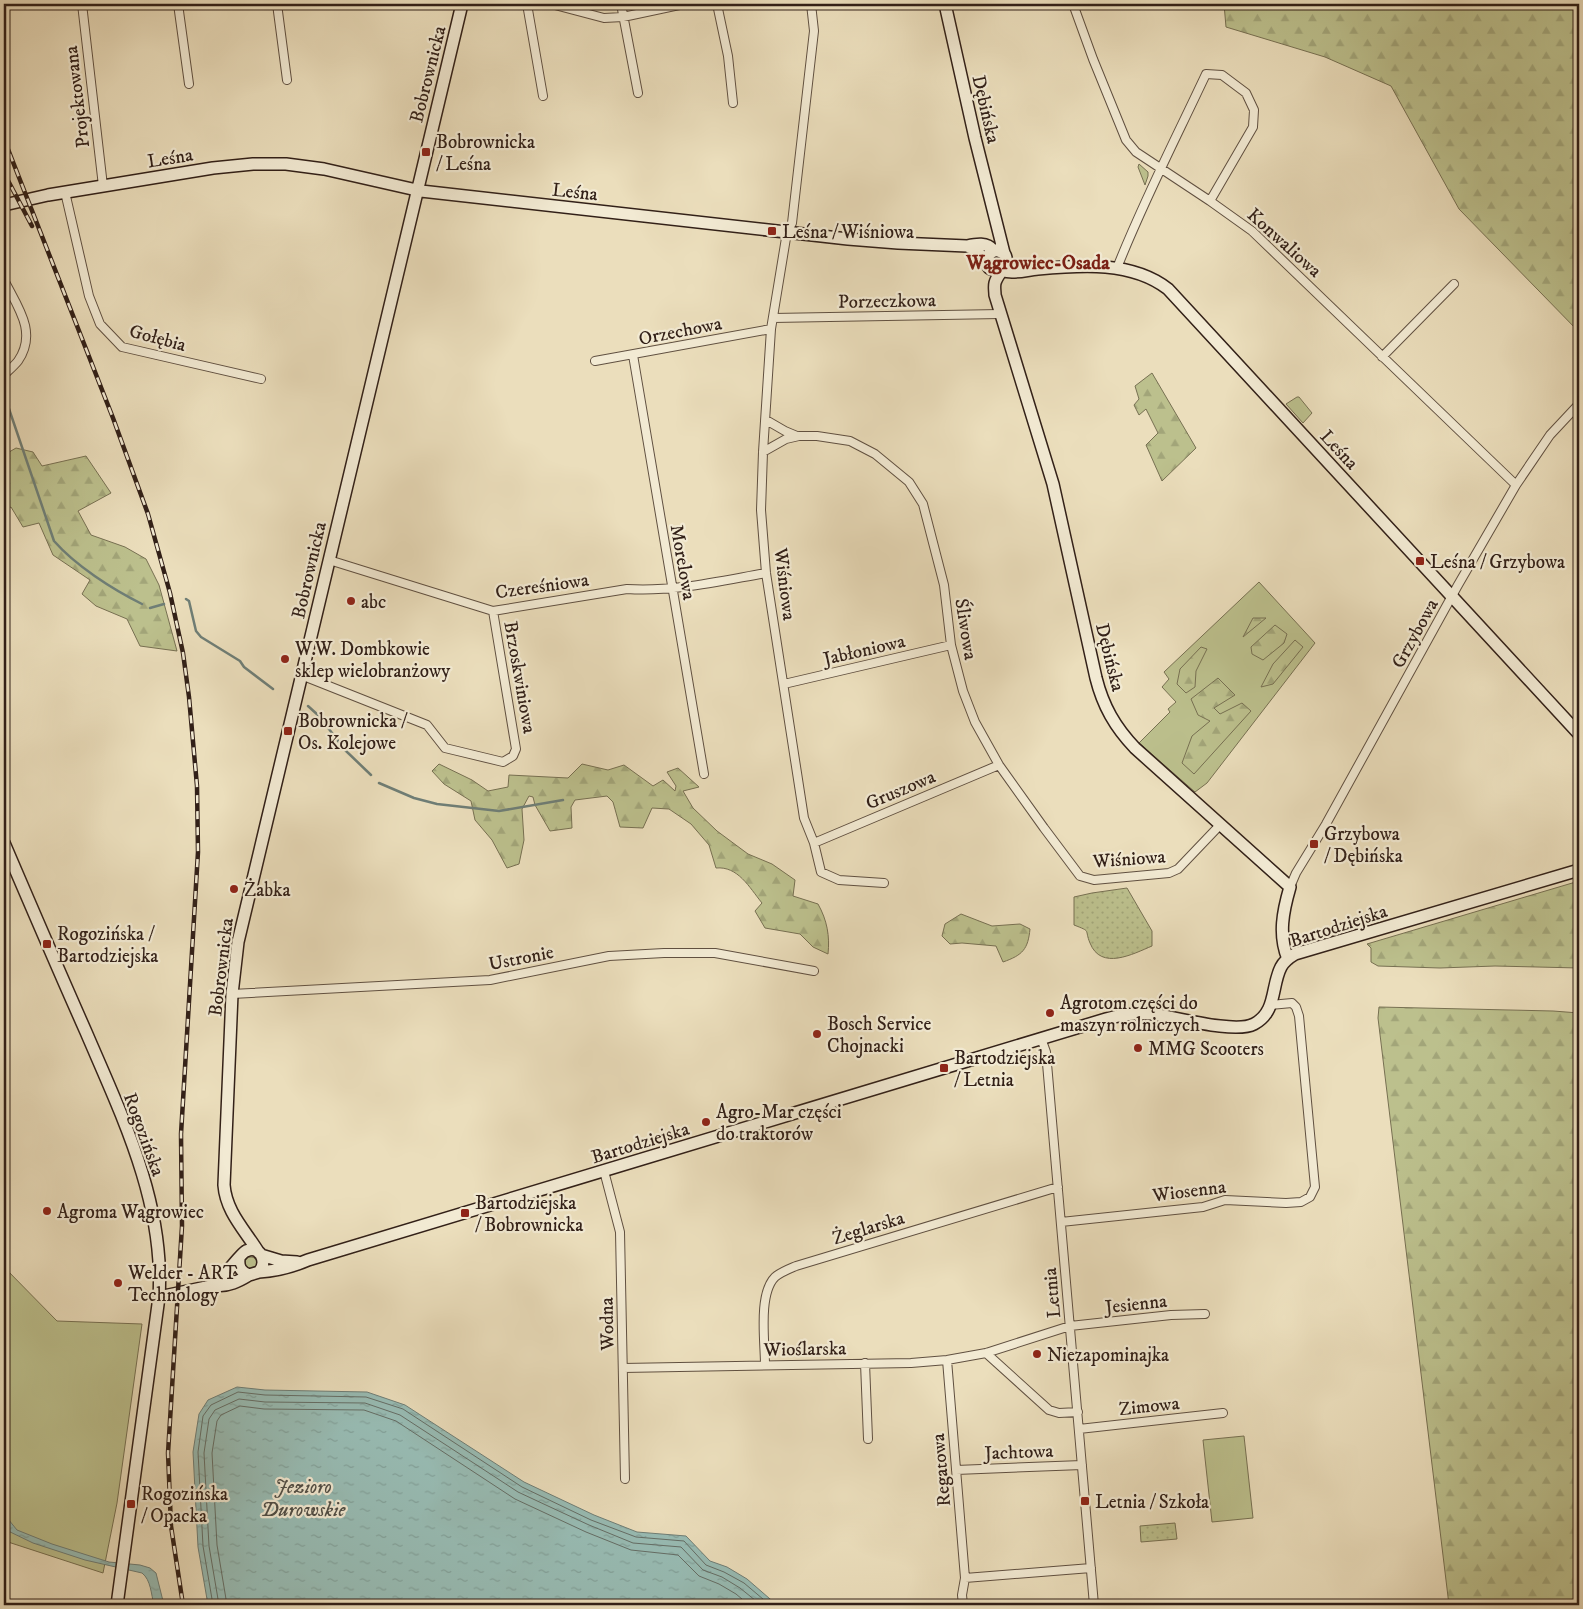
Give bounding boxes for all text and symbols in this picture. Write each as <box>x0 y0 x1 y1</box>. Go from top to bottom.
street label: Bobrownicka <box>405 24 452 125</box>
street label: Projektowana <box>60 44 95 149</box>
street label: Dębińska <box>967 73 1005 146</box>
place label: Bobrownicka / Leśna <box>436 131 535 176</box>
street label: Leśna <box>146 144 195 173</box>
marker: Bobrownicka / Leśna <box>420 146 432 158</box>
street label: Leśna <box>551 179 599 206</box>
street label: Konwaliowa <box>1242 204 1326 283</box>
place label: Leśna / Wiśniowa <box>782 221 914 244</box>
marker: Leśna / Wiśniowa <box>766 225 778 237</box>
district label: Wągrowiec-Osada <box>965 251 1110 276</box>
street label: Porzeczkowa <box>838 289 936 314</box>
street label: Orzechowa <box>637 312 724 351</box>
street label: Gołębia <box>127 320 189 357</box>
street label: Leśna <box>1315 425 1363 475</box>
street label: Bobrownicka <box>287 520 332 621</box>
street label: Morelowa <box>665 523 700 602</box>
street label: Wiśniowa <box>769 546 800 622</box>
place label: Leśna / Grzybowa <box>1430 551 1565 574</box>
marker: Leśna / Grzybowa <box>1414 555 1426 567</box>
street label: Czereśniowa <box>494 569 590 604</box>
place label: abc <box>361 591 386 614</box>
marker: abc <box>345 595 357 607</box>
street label: Grzybowa <box>1387 595 1444 672</box>
street label: Śliwowa <box>949 596 984 662</box>
street label: Brzoskwiniowa <box>498 619 541 735</box>
street label: Dębińska <box>1090 621 1129 694</box>
street label: Jabłoniowa <box>819 630 907 671</box>
place label: W.W. Dombkowie sklep wielobranżowy <box>294 638 451 683</box>
marker: W.W. Dombkowie sklep wielobranżowy <box>279 653 291 665</box>
place label: Bobrownicka / Os. Kolejowe <box>298 710 408 755</box>
marker: Bobrownicka / Os. Kolejowe <box>282 725 294 737</box>
street label: Gruszowa <box>862 765 939 815</box>
place label: Grzybowa / Dębińska <box>1324 823 1403 868</box>
marker: Grzybowa / Dębińska <box>1308 838 1320 850</box>
street label: Wiśniowa <box>1091 845 1166 874</box>
place label: Żabka <box>244 878 291 902</box>
marker: Żabka <box>228 883 240 895</box>
street label: Bartodziejska <box>1287 900 1390 953</box>
street label: Bobrownicka <box>204 917 239 1018</box>
place label: Rogozińska / Bartodziejska <box>57 923 158 968</box>
marker: Rogozińska / Bartodziejska <box>41 938 53 950</box>
street label: Ustronie <box>487 941 556 976</box>
place label: Agrotom części do maszyn rolniczych <box>1060 992 1200 1037</box>
marker: Agrotom części do maszyn rolniczych <box>1044 1007 1056 1019</box>
place label: Bosch Service Chojnacki <box>827 1013 931 1058</box>
marker: Bosch Service Chojnacki <box>811 1028 823 1040</box>
place label: MMG Scooters <box>1148 1038 1264 1061</box>
marker: MMG Scooters <box>1132 1042 1144 1054</box>
place label: Bartodziejska / Letnia <box>954 1047 1055 1092</box>
marker: Bartodziejska / Letnia <box>938 1062 950 1074</box>
street label: Rogozińska <box>118 1090 169 1179</box>
place label: Agro-Mar części do traktorów <box>716 1101 842 1146</box>
marker: Agro-Mar części do traktorów <box>700 1116 712 1128</box>
street label: Bartodziejska <box>589 1118 692 1169</box>
street label: Wiosenna <box>1150 1176 1227 1208</box>
place label: Bartodziejska / Bobrownicka <box>475 1192 583 1237</box>
place label: Agroma Wągrowiec <box>57 1201 204 1224</box>
marker: Agroma Wągrowiec <box>41 1205 53 1217</box>
street label: Żeglarska <box>829 1206 907 1250</box>
marker: Bartodziejska / Bobrownicka <box>459 1207 471 1219</box>
place label: Welder - ART Technology <box>127 1262 238 1307</box>
street label: Letnia <box>1039 1267 1066 1319</box>
marker: Welder - ART Technology <box>112 1277 124 1289</box>
street label: Jesienna <box>1102 1290 1168 1319</box>
street label: Wodna <box>596 1297 619 1352</box>
street label: Wioślarska <box>763 1337 847 1362</box>
place label: Niezapominajka <box>1047 1344 1169 1367</box>
marker: Niezapominajka <box>1031 1348 1043 1360</box>
street label: Zimowa <box>1118 1392 1181 1421</box>
street label: Regatowa <box>927 1432 956 1507</box>
street label: Jachtowa <box>982 1440 1054 1465</box>
water label: Jezioro Durowskie <box>261 1475 346 1523</box>
place label: Rogozińska / Opacka <box>141 1483 228 1528</box>
place label: Letnia / Szkoła <box>1095 1491 1209 1514</box>
marker: Letnia / Szkoła <box>1079 1495 1091 1507</box>
marker: Rogozińska / Opacka <box>125 1498 137 1510</box>

